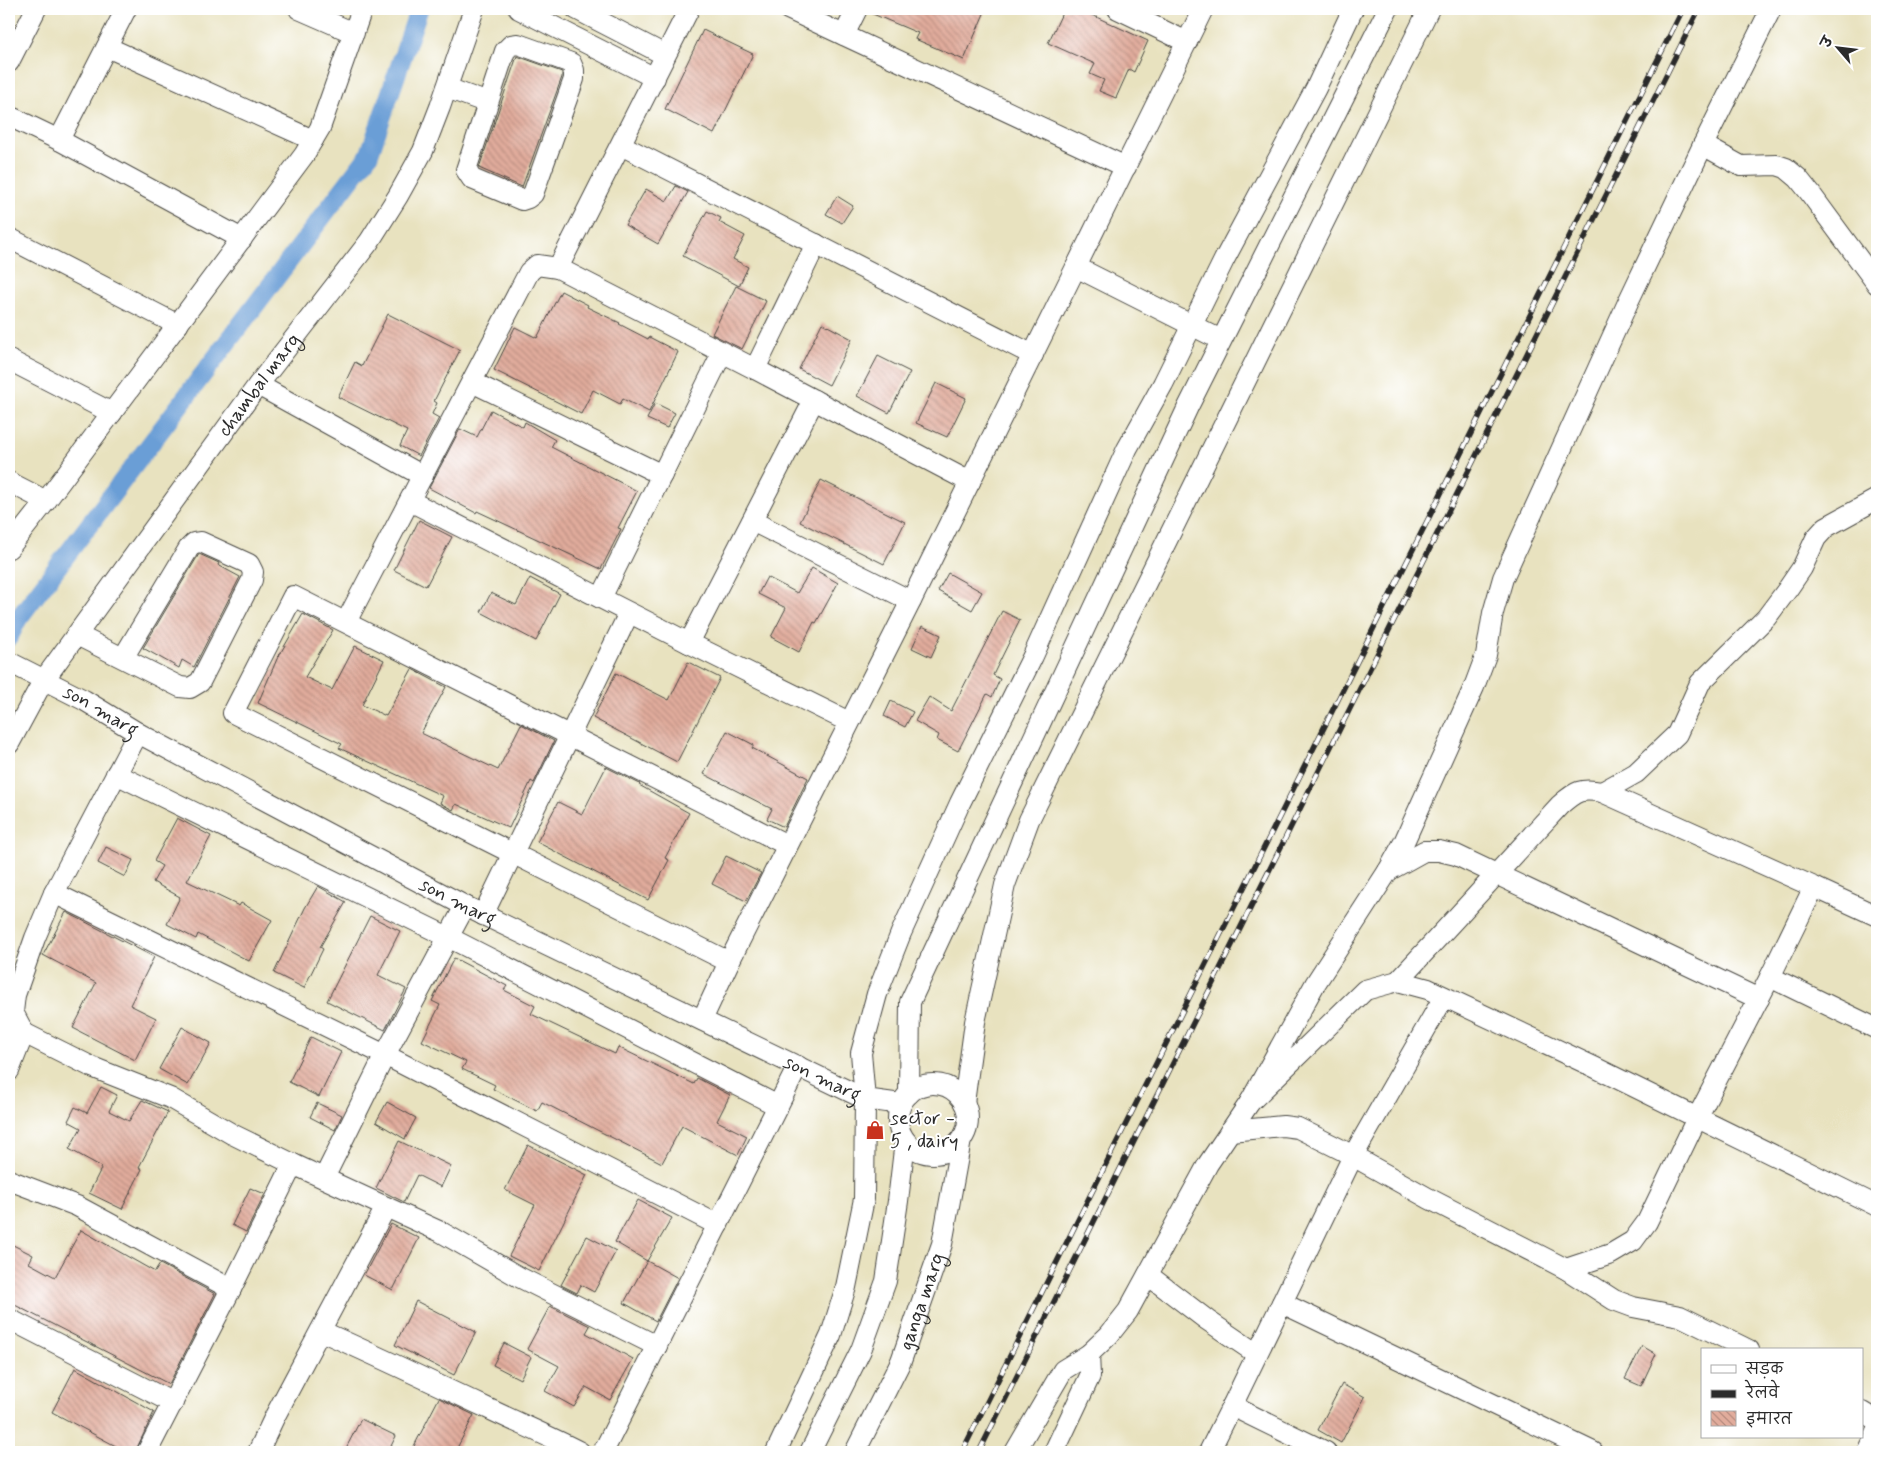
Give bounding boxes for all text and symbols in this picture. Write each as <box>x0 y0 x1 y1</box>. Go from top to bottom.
north arrow <box>1814 22 1864 72</box>
text: उ <box>1816 33 1838 52</box>
street label: chambal marg <box>211 328 308 442</box>
street label: son marg <box>59 678 144 745</box>
street label: son marg <box>415 871 501 934</box>
street label: son marg <box>779 1048 866 1110</box>
place label: sector - 5 , dairy <box>890 1105 959 1155</box>
shop icon: sector - 5 , dairy <box>864 1119 886 1141</box>
street label: ganga marg <box>892 1249 952 1354</box>
legend <box>1701 1348 1864 1438</box>
text: सड़क <box>1745 1360 1784 1380</box>
text: रेलवे <box>1744 1379 1780 1404</box>
text: इमारत <box>1746 1410 1793 1430</box>

